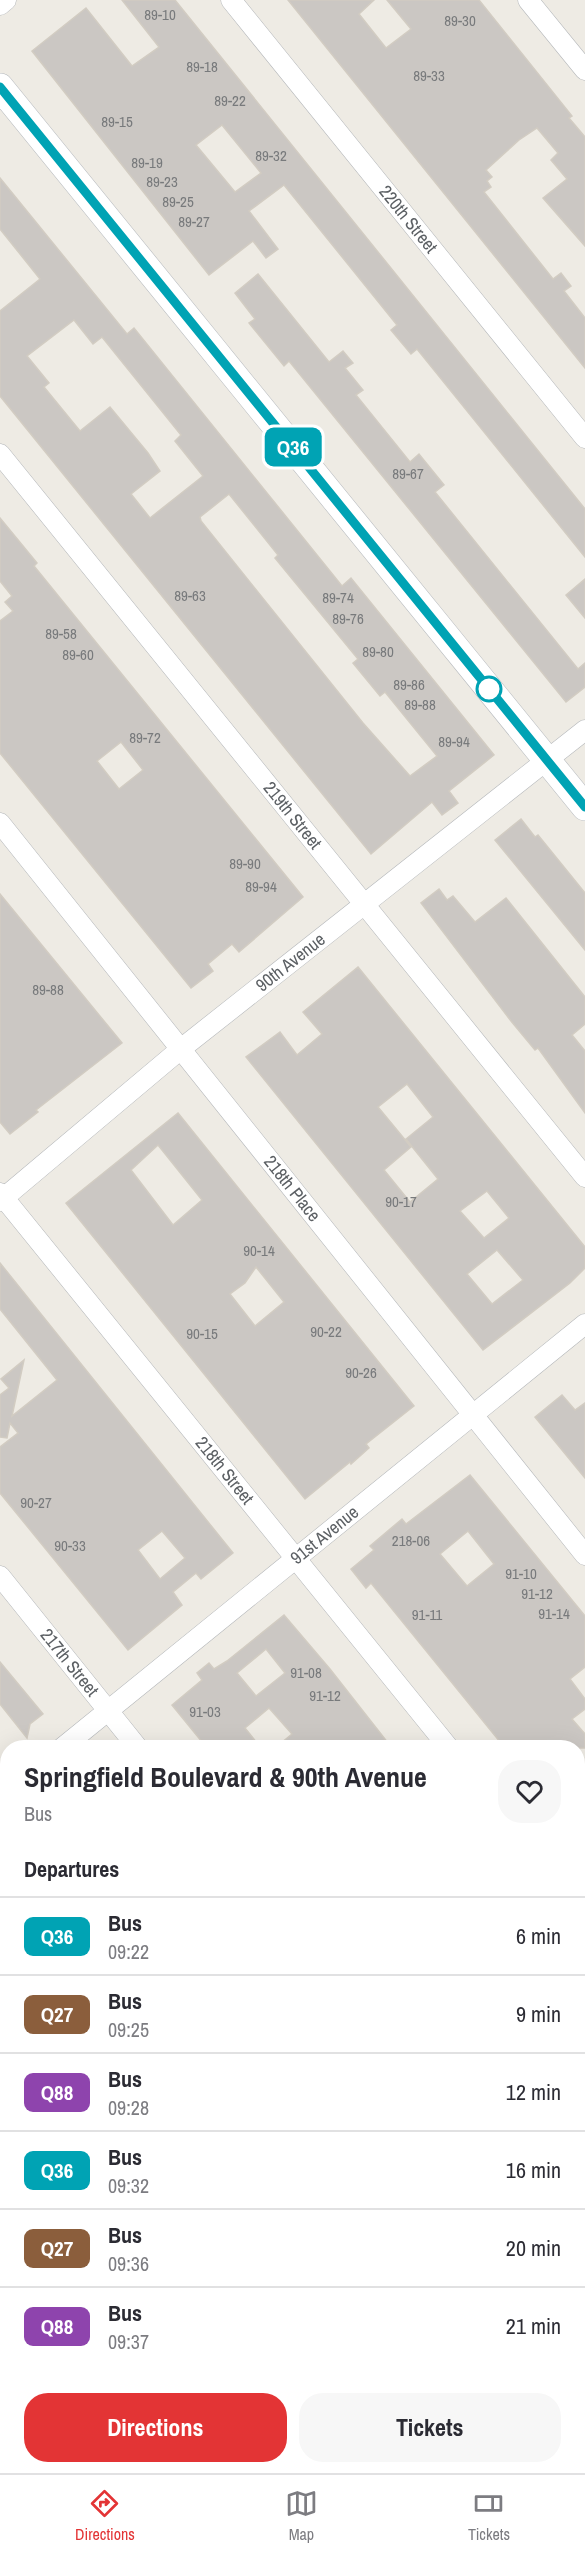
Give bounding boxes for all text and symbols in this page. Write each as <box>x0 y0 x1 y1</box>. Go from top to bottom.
house number: 89-10 <box>144 4 176 25</box>
house number: 89-30 <box>444 10 476 31</box>
house number: 89-18 <box>186 56 218 77</box>
house number: 89-33 <box>413 65 445 86</box>
house number: 89-22 <box>214 90 246 111</box>
house number: 89-15 <box>101 111 133 132</box>
house number: 89-32 <box>255 145 287 166</box>
house number: 89-19 <box>131 152 163 173</box>
house number: 89-23 <box>146 171 178 192</box>
street label: 220th Street <box>374 180 444 258</box>
house number: 89-25 <box>162 191 194 212</box>
house number: 89-27 <box>178 211 210 232</box>
line badge: Q36 <box>258 428 328 466</box>
text: Q36 <box>277 433 309 462</box>
house number: 89-67 <box>392 463 424 484</box>
house number: 89-63 <box>174 585 206 606</box>
house number: 89-74 <box>322 587 354 608</box>
house number: 89-76 <box>332 608 364 629</box>
house number: 89-58 <box>45 623 77 644</box>
house number: 89-80 <box>362 641 394 662</box>
house number: 89-60 <box>62 644 94 665</box>
house number: 89-86 <box>393 674 425 695</box>
unlabelled marker <box>476 676 502 702</box>
house number: 89-88 <box>404 694 436 715</box>
house number: 89-72 <box>129 727 161 748</box>
house number: 89-94 <box>438 731 470 752</box>
street label: 219th Street <box>258 776 328 854</box>
house number: 89-90 <box>229 853 261 874</box>
house number: 89-94 <box>245 876 277 897</box>
street label: 90th Avenue <box>250 927 330 997</box>
house number: 89-88 <box>32 979 64 1000</box>
street label: 218th Place <box>258 1150 327 1227</box>
house number: 90-17 <box>385 1191 417 1212</box>
house number: 90-14 <box>243 1240 275 1261</box>
house number: 90-22 <box>310 1321 342 1342</box>
house number: 90-15 <box>186 1323 218 1344</box>
house number: 90-26 <box>345 1362 377 1383</box>
street label: 218th Street <box>190 1431 260 1509</box>
house number: 90-27 <box>20 1492 52 1513</box>
street label: 91st Avenue <box>285 1500 364 1570</box>
house number: 218-06 <box>392 1530 430 1551</box>
house number: 90-33 <box>54 1535 86 1556</box>
house number: 91-10 <box>505 1563 537 1584</box>
house number: 91-12 <box>521 1583 553 1604</box>
house number: 91-14 <box>538 1603 570 1624</box>
house number: 91-11 <box>412 1604 442 1625</box>
street label: 217th Street <box>35 1623 105 1701</box>
house number: 91-08 <box>290 1662 322 1683</box>
house number: 91-12 <box>309 1685 341 1706</box>
house number: 91-03 <box>189 1701 221 1722</box>
text: Springfield Boulevard & 90th Avenue <box>24 1758 427 1796</box>
button: heart <box>498 1760 561 1823</box>
text: Bus <box>24 1800 52 1827</box>
text: Departures <box>24 1854 119 1884</box>
text: Bus <box>108 1908 142 1938</box>
text: 6 min <box>516 1921 561 1951</box>
text: Q36 <box>41 1922 73 1951</box>
text: 09:22 <box>108 1938 149 1965</box>
text: Bus <box>108 1986 142 2016</box>
text: 9 min <box>516 1999 561 2029</box>
text: Q27 <box>41 2000 73 2029</box>
text: 09:25 <box>108 2016 149 2043</box>
text: Bus <box>108 2064 142 2094</box>
text: 12 min <box>506 2077 561 2107</box>
text: Q88 <box>41 2078 73 2107</box>
text: 09:28 <box>108 2094 149 2121</box>
text: Bus <box>108 2142 142 2172</box>
text: 16 min <box>506 2155 561 2185</box>
text: Q36 <box>41 2156 73 2185</box>
text: 09:32 <box>108 2172 149 2199</box>
text: Bus <box>108 2220 142 2250</box>
text: 20 min <box>506 2233 561 2263</box>
text: Q27 <box>41 2234 73 2263</box>
text: 09:36 <box>108 2250 149 2277</box>
text: Bus <box>108 2298 142 2328</box>
text: 21 min <box>506 2311 561 2341</box>
text: Q88 <box>41 2312 73 2341</box>
text: 09:37 <box>108 2328 149 2355</box>
button: Directions <box>24 2393 287 2462</box>
button: Tickets <box>299 2393 561 2462</box>
tab: Directions <box>75 2487 135 2545</box>
tab: Map <box>285 2487 318 2545</box>
tab: Tickets <box>468 2487 510 2545</box>

